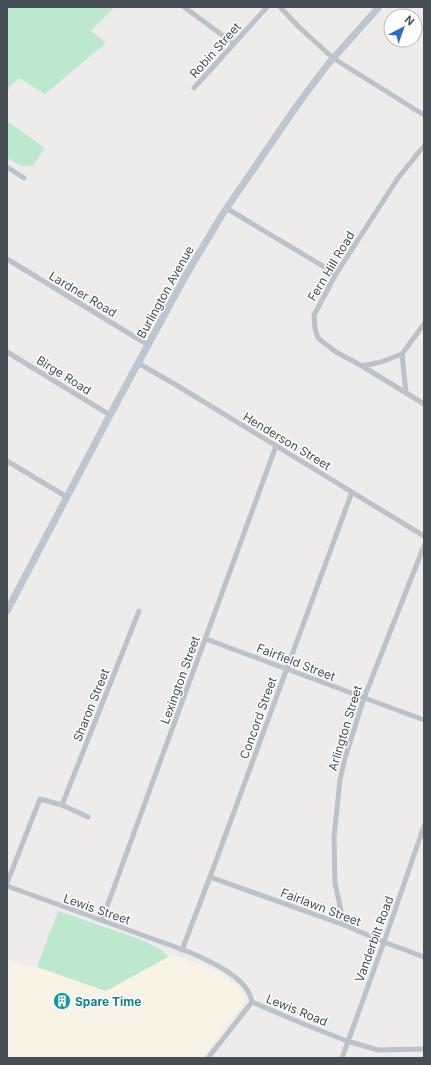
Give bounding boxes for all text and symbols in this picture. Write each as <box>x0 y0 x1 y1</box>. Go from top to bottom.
north arrow <box>383 8 423 48</box>
text: N <box>402 12 417 28</box>
street label: Robin Street <box>186 19 244 81</box>
street label: Fern Hill Road <box>304 228 358 304</box>
street label: Burlington Avenue <box>133 243 197 341</box>
street label: Lardner Road <box>47 268 119 320</box>
street label: Birge Road <box>34 352 94 398</box>
street label: Henderson Street <box>240 409 334 473</box>
street label: Lexington Street <box>157 634 203 726</box>
street label: Fairfield Street <box>255 640 337 684</box>
street label: Sharon Street <box>70 666 112 744</box>
street label: Concord Street <box>236 675 280 761</box>
street label: Arlington Street <box>325 683 365 773</box>
street label: Fairlawn Street <box>279 885 363 929</box>
street label: Lewis Street <box>62 891 133 927</box>
street label: Vanderbilt Road <box>352 894 396 984</box>
building icon: Spare Time <box>52 991 72 1011</box>
street label: Lewis Road <box>264 991 330 1029</box>
place label: Spare Time <box>75 994 141 1009</box>

